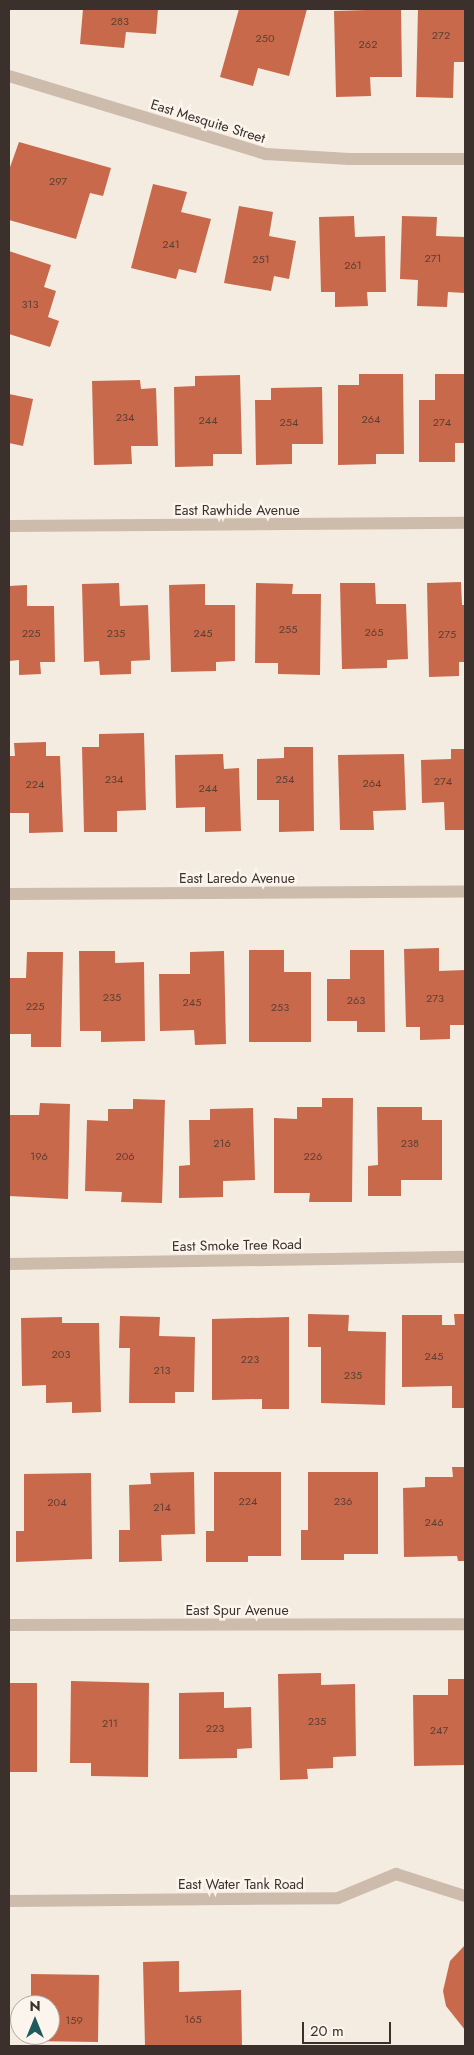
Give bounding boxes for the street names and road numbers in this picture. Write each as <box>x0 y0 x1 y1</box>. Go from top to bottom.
street label: East Mesquite Street <box>149 96 267 146</box>
street label: East Rawhide Avenue <box>174 502 300 518</box>
street label: East Laredo Avenue <box>179 870 295 886</box>
street label: East Smoke Tree Road <box>172 1235 302 1255</box>
street label: East Spur Avenue <box>185 1602 289 1618</box>
street label: East Water Tank Road <box>178 1876 304 1892</box>

